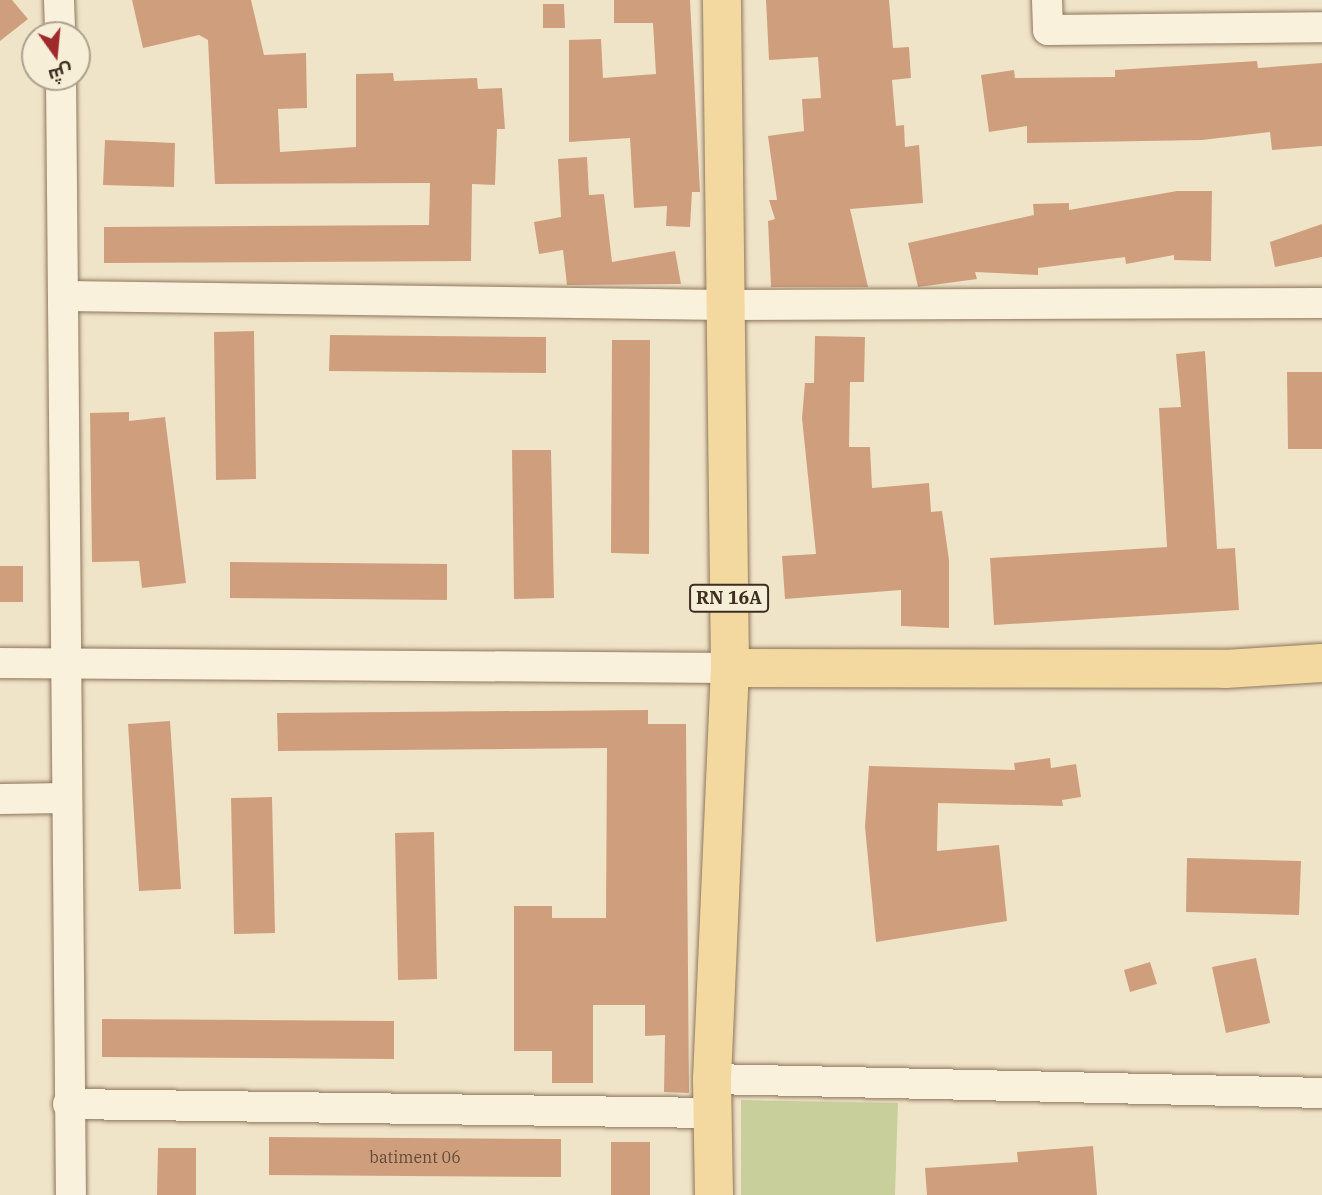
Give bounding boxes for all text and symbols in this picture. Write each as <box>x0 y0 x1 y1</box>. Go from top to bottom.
north arrow <box>21 21 91 91</box>
text: ش <box>46 60 76 89</box>
road number: RN 16A <box>689 584 769 612</box>
house number: batiment 06 <box>369 1147 461 1167</box>

